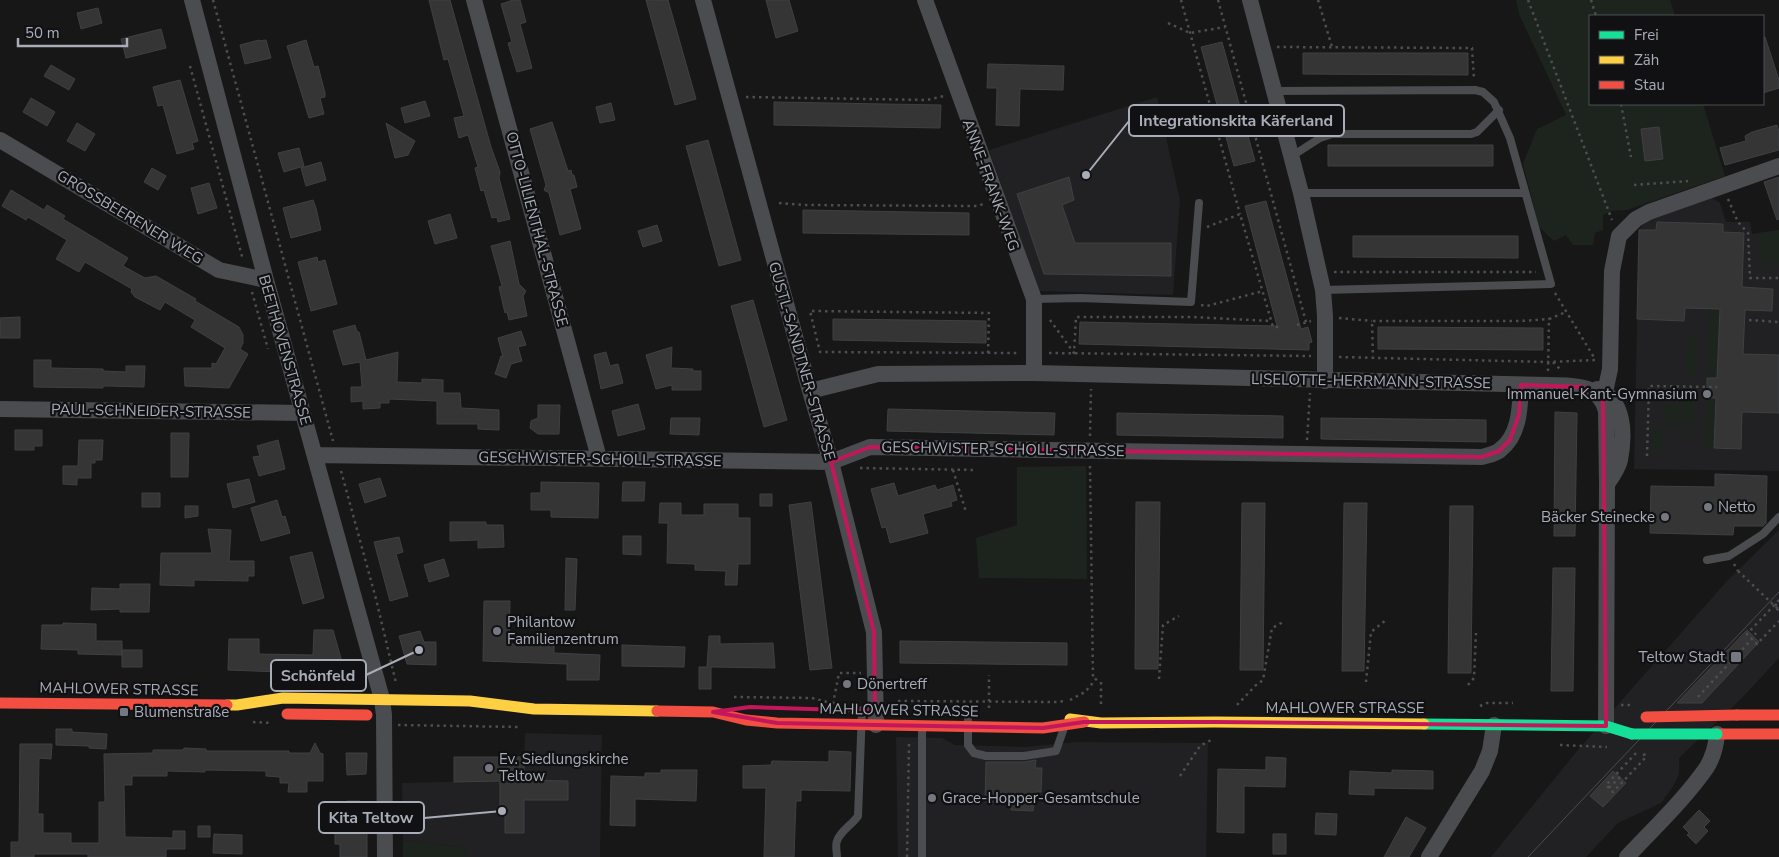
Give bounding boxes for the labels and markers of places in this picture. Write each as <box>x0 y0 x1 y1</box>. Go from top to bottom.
callout: Integrationskita Käferland <box>1129 105 1344 136</box>
place label: Immanuel-Kant-Gymnasium <box>1507 384 1697 404</box>
marker: Immanuel-Kant-Gymnasium <box>1701 388 1713 400</box>
place label: Netto <box>1718 497 1756 517</box>
marker: Netto <box>1702 501 1714 513</box>
place label: Bäcker Steinecke <box>1541 507 1655 527</box>
marker: Bäcker Steinecke <box>1659 511 1671 523</box>
place label: Philantow Familienzentrum <box>507 612 619 649</box>
marker: Philantow Familienzentrum <box>491 625 503 637</box>
place label: Teltow Stadt <box>1639 647 1726 667</box>
marker: Teltow Stadt <box>1729 650 1743 664</box>
callout: Schönfeld <box>271 660 366 691</box>
place label: Dönertreff <box>857 674 928 694</box>
marker: Dönertreff <box>841 678 853 690</box>
place label: Blumenstraße <box>134 702 229 722</box>
marker: Blumenstraße <box>118 706 130 718</box>
place label: Ev. Siedlungskirche Teltow <box>499 749 628 786</box>
marker: Ev. Siedlungskirche Teltow <box>483 762 495 774</box>
place label: Grace-Hopper-Gesamtschule <box>942 788 1140 808</box>
marker: Grace-Hopper-Gesamtschule <box>926 792 938 804</box>
callout: Kita Teltow <box>319 802 424 833</box>

